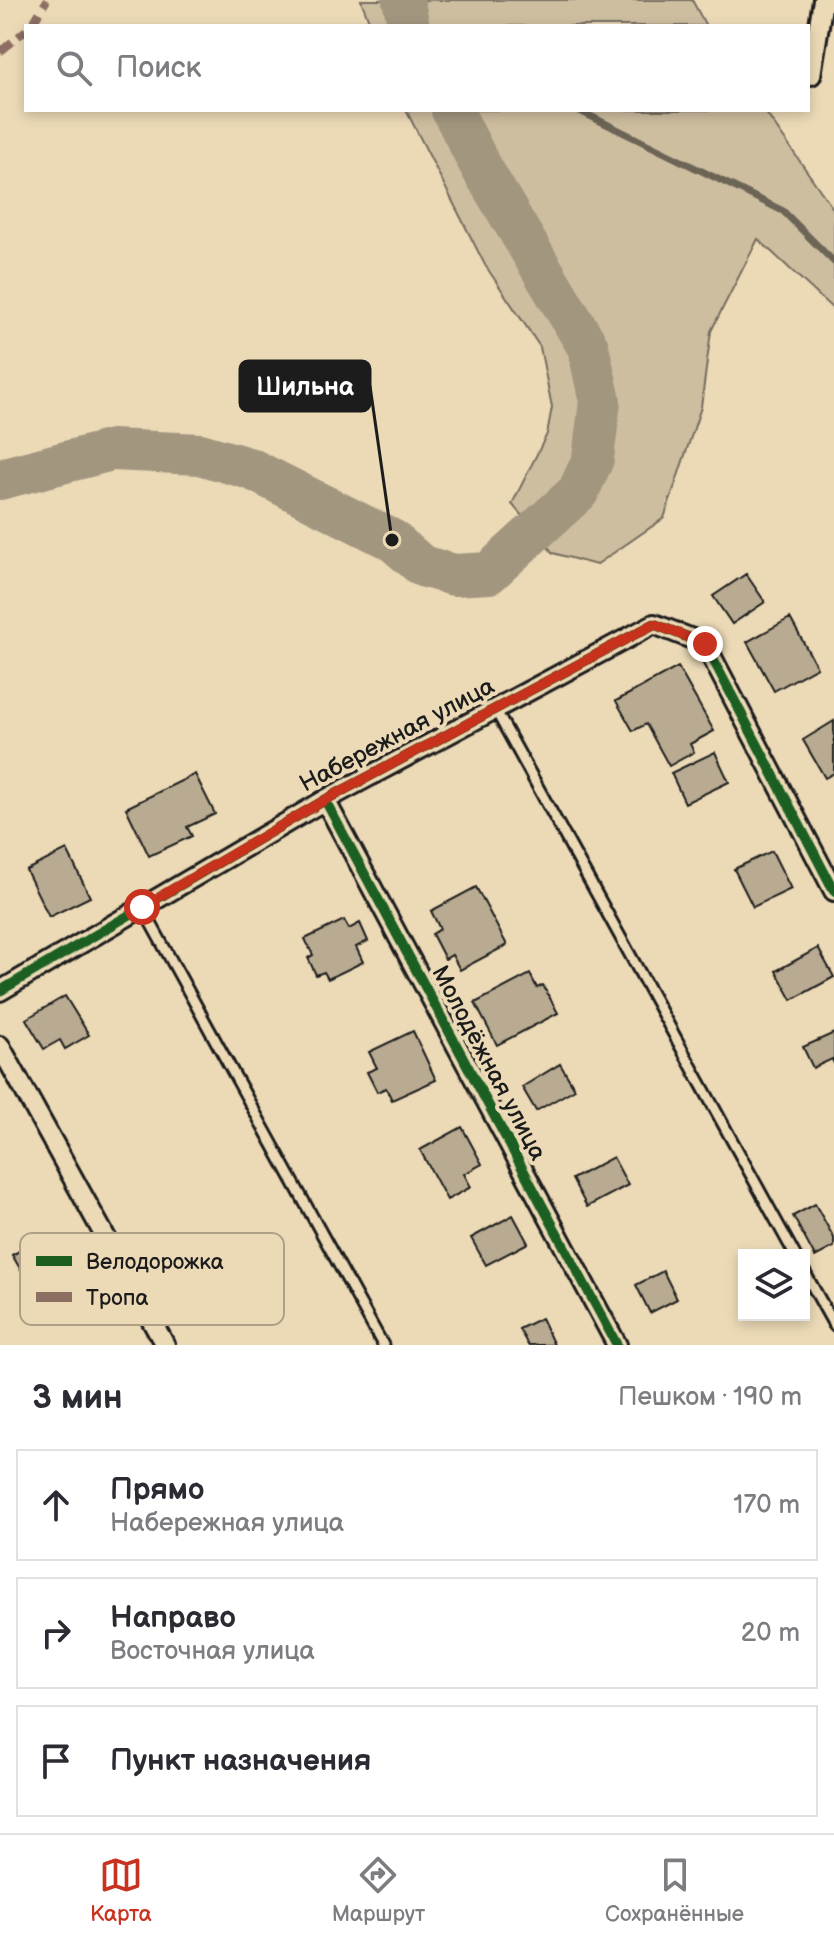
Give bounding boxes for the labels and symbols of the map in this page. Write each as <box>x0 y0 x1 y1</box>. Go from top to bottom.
callout: Шильна <box>240 361 370 411</box>
text: Шильна <box>256 372 355 403</box>
route end <box>687 626 723 662</box>
street label: Набережная улица <box>295 671 499 799</box>
route start <box>124 889 160 925</box>
street label: Молодёжная улица <box>425 961 553 1165</box>
legend <box>20 1233 284 1325</box>
text: Велодорожка <box>86 1249 224 1276</box>
text: Тропа <box>86 1285 148 1312</box>

